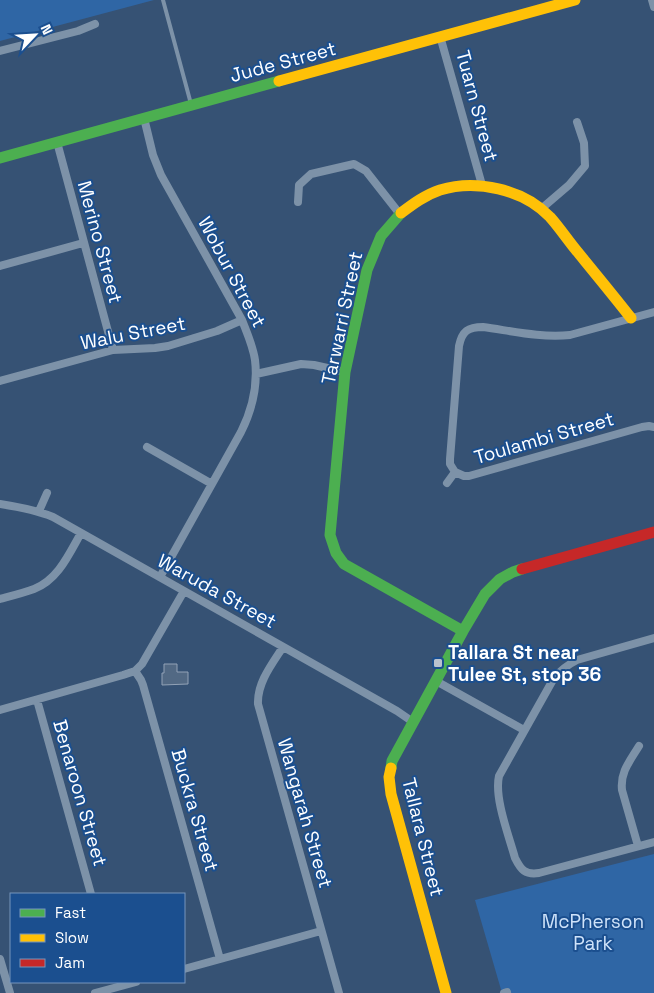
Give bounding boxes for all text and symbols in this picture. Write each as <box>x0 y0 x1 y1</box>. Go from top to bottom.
north arrow <box>10 10 60 60</box>
text: N <box>37 21 57 38</box>
street label: Jude Street <box>227 36 339 88</box>
street label: Tuarn Street <box>450 48 504 164</box>
street label: Merino Street <box>72 178 128 306</box>
street label: Wobur Street <box>192 212 272 332</box>
street label: Tarwarri Street <box>316 249 368 387</box>
street label: Walu Street <box>78 311 188 355</box>
street label: Toulambi Street <box>471 406 617 470</box>
street label: Waruda Street <box>153 548 281 634</box>
place label: Tallara St near Tulee St, stop 36 <box>448 640 601 687</box>
marker: Tallara St near Tulee St, stop 36 <box>432 657 444 669</box>
street label: Benaroon Street <box>47 717 113 869</box>
street label: Wangarah Street <box>272 735 338 891</box>
street label: Buckra Street <box>166 746 224 874</box>
street label: Tallara Street <box>396 775 450 899</box>
legend <box>10 893 185 983</box>
text: Fast <box>55 903 86 922</box>
park label: McPherson Park <box>542 909 644 956</box>
text: Slow <box>55 928 89 947</box>
text: Jam <box>55 953 85 972</box>

